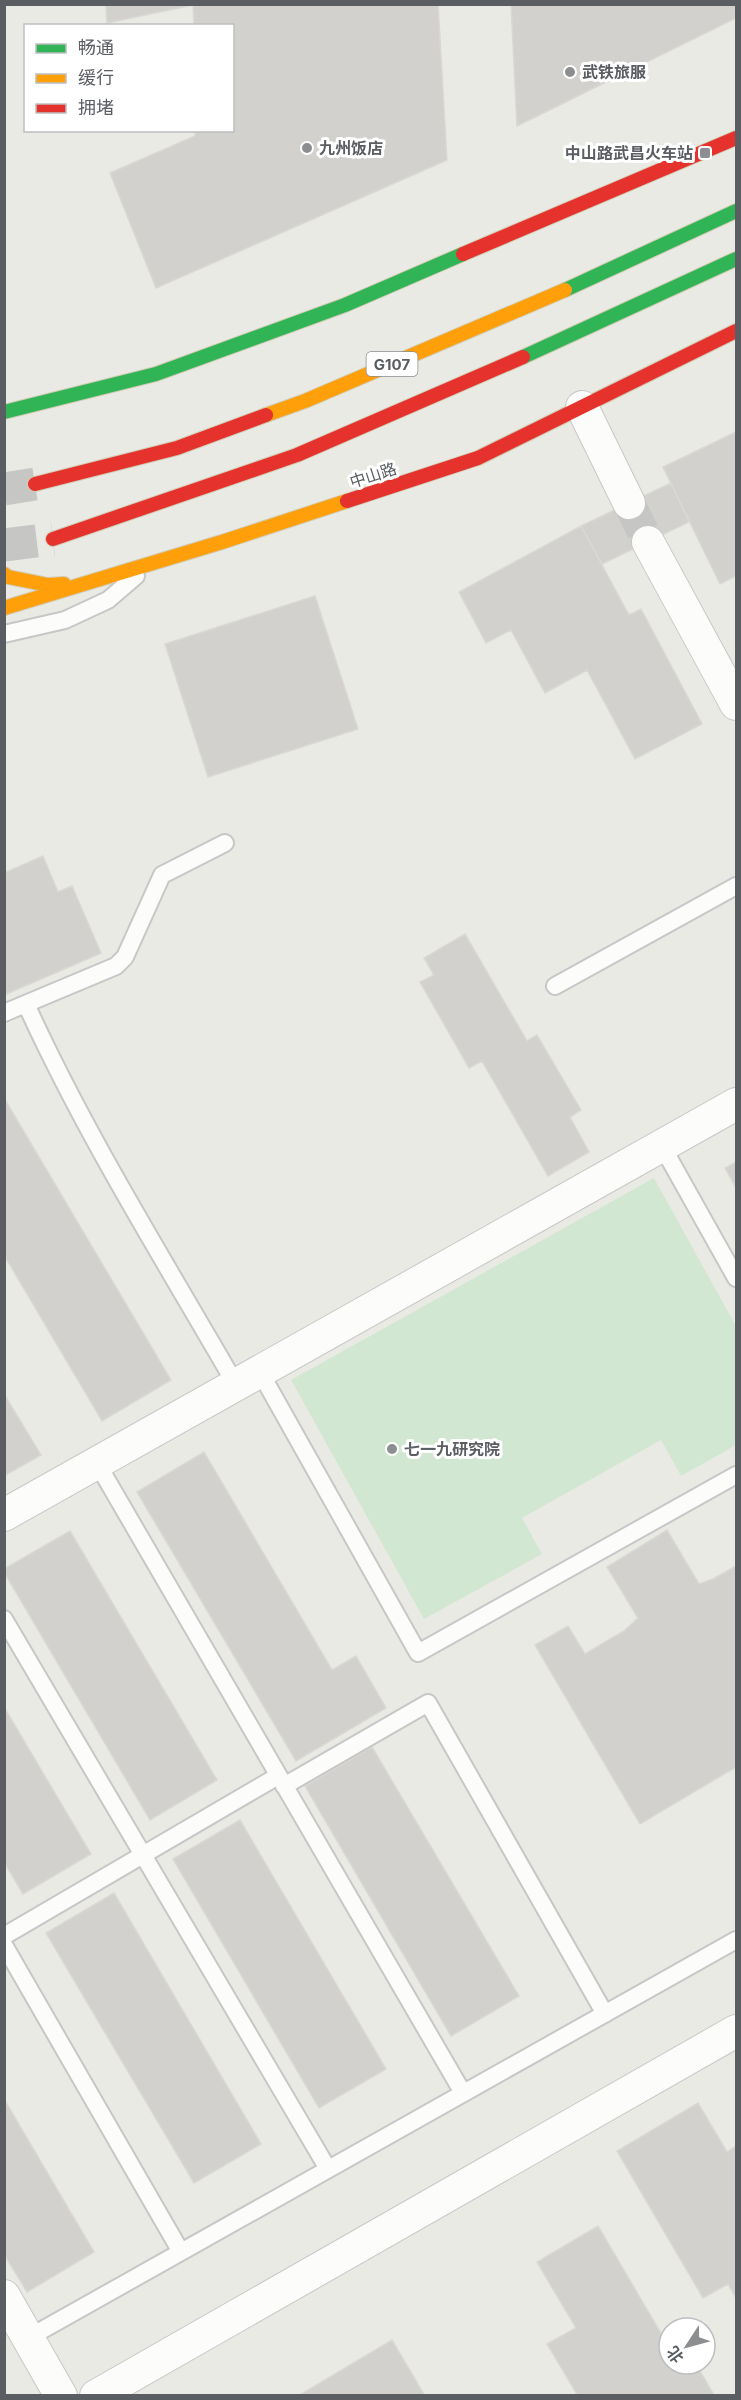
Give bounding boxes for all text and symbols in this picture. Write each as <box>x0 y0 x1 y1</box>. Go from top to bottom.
legend <box>24 24 234 132</box>
text: 畅通 <box>78 37 114 58</box>
place label: 武铁旅服 <box>582 62 646 82</box>
marker: 武铁旅服 <box>563 65 577 79</box>
text: 缓行 <box>78 67 114 88</box>
text: 拥堵 <box>78 97 114 118</box>
place label: 九州饭店 <box>319 138 383 158</box>
marker: 九州饭店 <box>300 141 314 155</box>
place label: 中山路武昌火车站 <box>565 143 693 163</box>
marker: 中山路武昌火车站 <box>698 146 712 160</box>
road number: G107 <box>366 352 418 376</box>
street label: 中山路 <box>347 458 399 492</box>
place label: 七一九研究院 <box>404 1439 500 1459</box>
marker: 七一九研究院 <box>385 1442 399 1456</box>
north arrow <box>657 2316 717 2376</box>
text: 北 <box>662 2342 688 2367</box>

